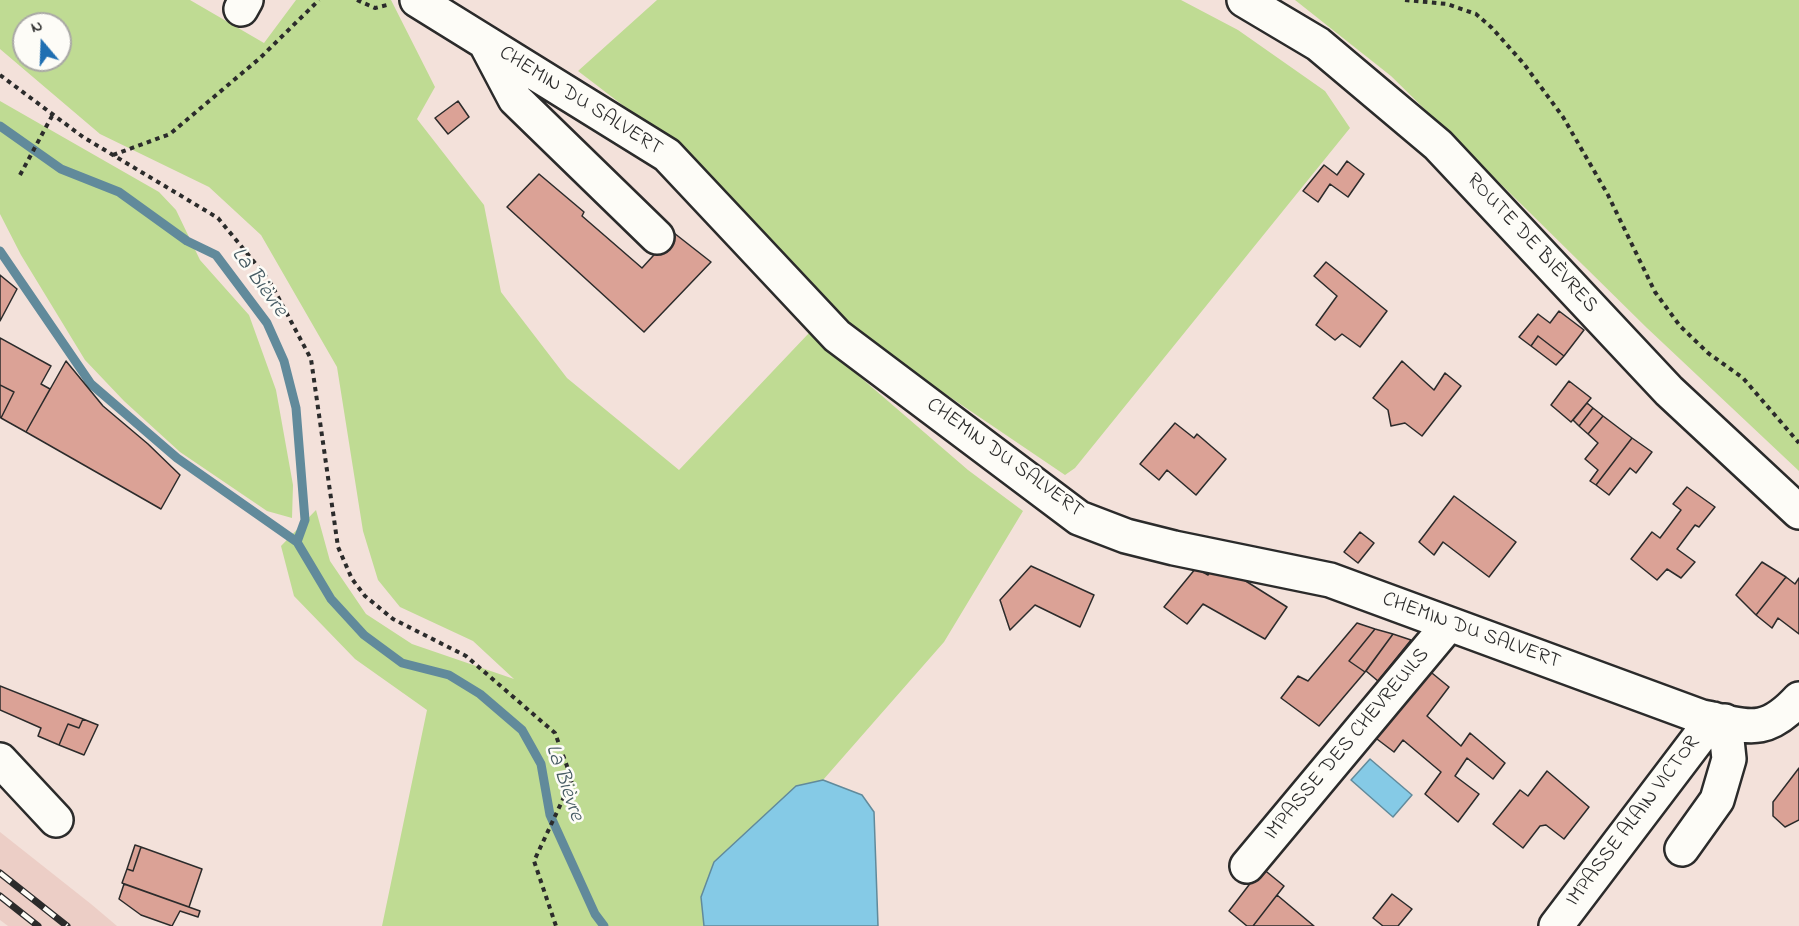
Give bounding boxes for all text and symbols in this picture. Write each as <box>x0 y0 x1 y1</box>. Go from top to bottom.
north arrow <box>12 12 72 72</box>
text: N <box>28 14 46 40</box>
street label: CHEMIN DU SALVERT <box>494 42 666 162</box>
street label: ROUTE DE BIÈVRES <box>1460 169 1602 319</box>
water label: La Bièvre <box>224 243 292 323</box>
street label: CHEMIN DU SALVERT <box>921 394 1087 524</box>
street label: CHEMIN DU SALVERT <box>1378 588 1564 676</box>
street label: IMPASSE DES CHEVREUILS <box>1260 644 1436 846</box>
street label: IMPASSE ALAIN VICTOR <box>1562 732 1706 912</box>
water label: La Bièvre <box>538 741 588 825</box>

